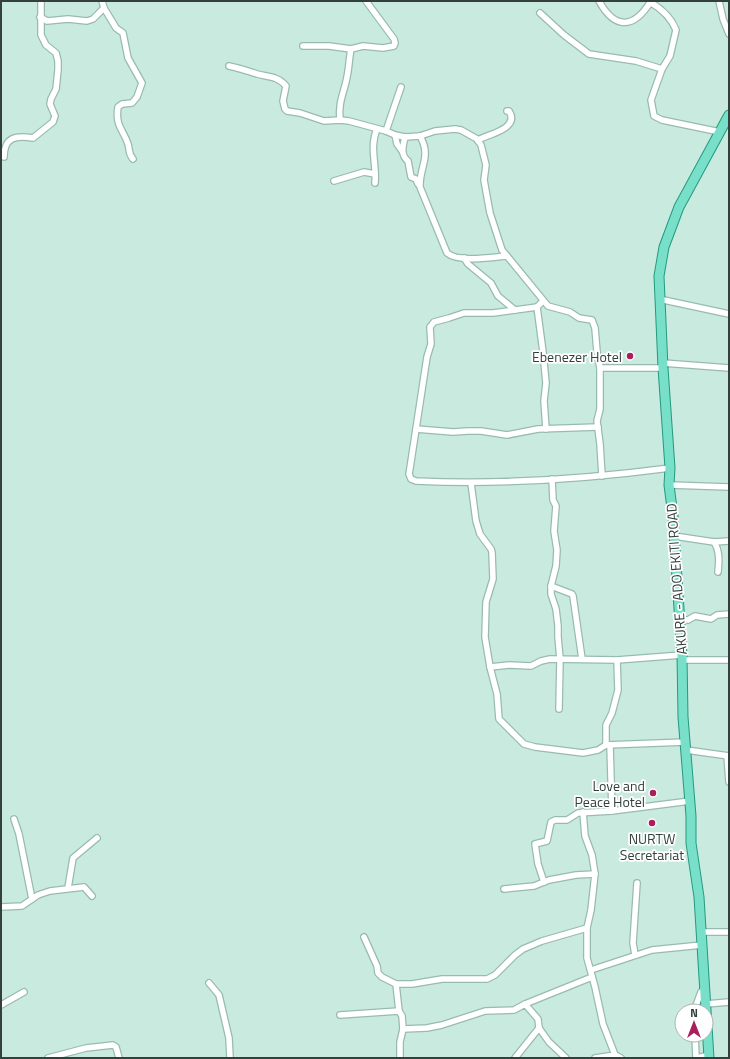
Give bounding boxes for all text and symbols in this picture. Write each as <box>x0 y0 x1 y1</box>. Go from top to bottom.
place label: Ebenezer Hotel <box>532 346 622 367</box>
marker: Ebenezer Hotel <box>625 351 635 361</box>
street label: AKURE - ADO EKITI ROAD <box>660 503 692 655</box>
place label: Love and Peace Hotel <box>575 775 645 812</box>
marker: Love and Peace Hotel <box>648 788 658 798</box>
marker: NURTW Secretariat <box>647 818 657 828</box>
place label: NURTW Secretariat <box>620 828 684 865</box>
north arrow <box>674 1003 714 1043</box>
text: N <box>690 1005 698 1021</box>

